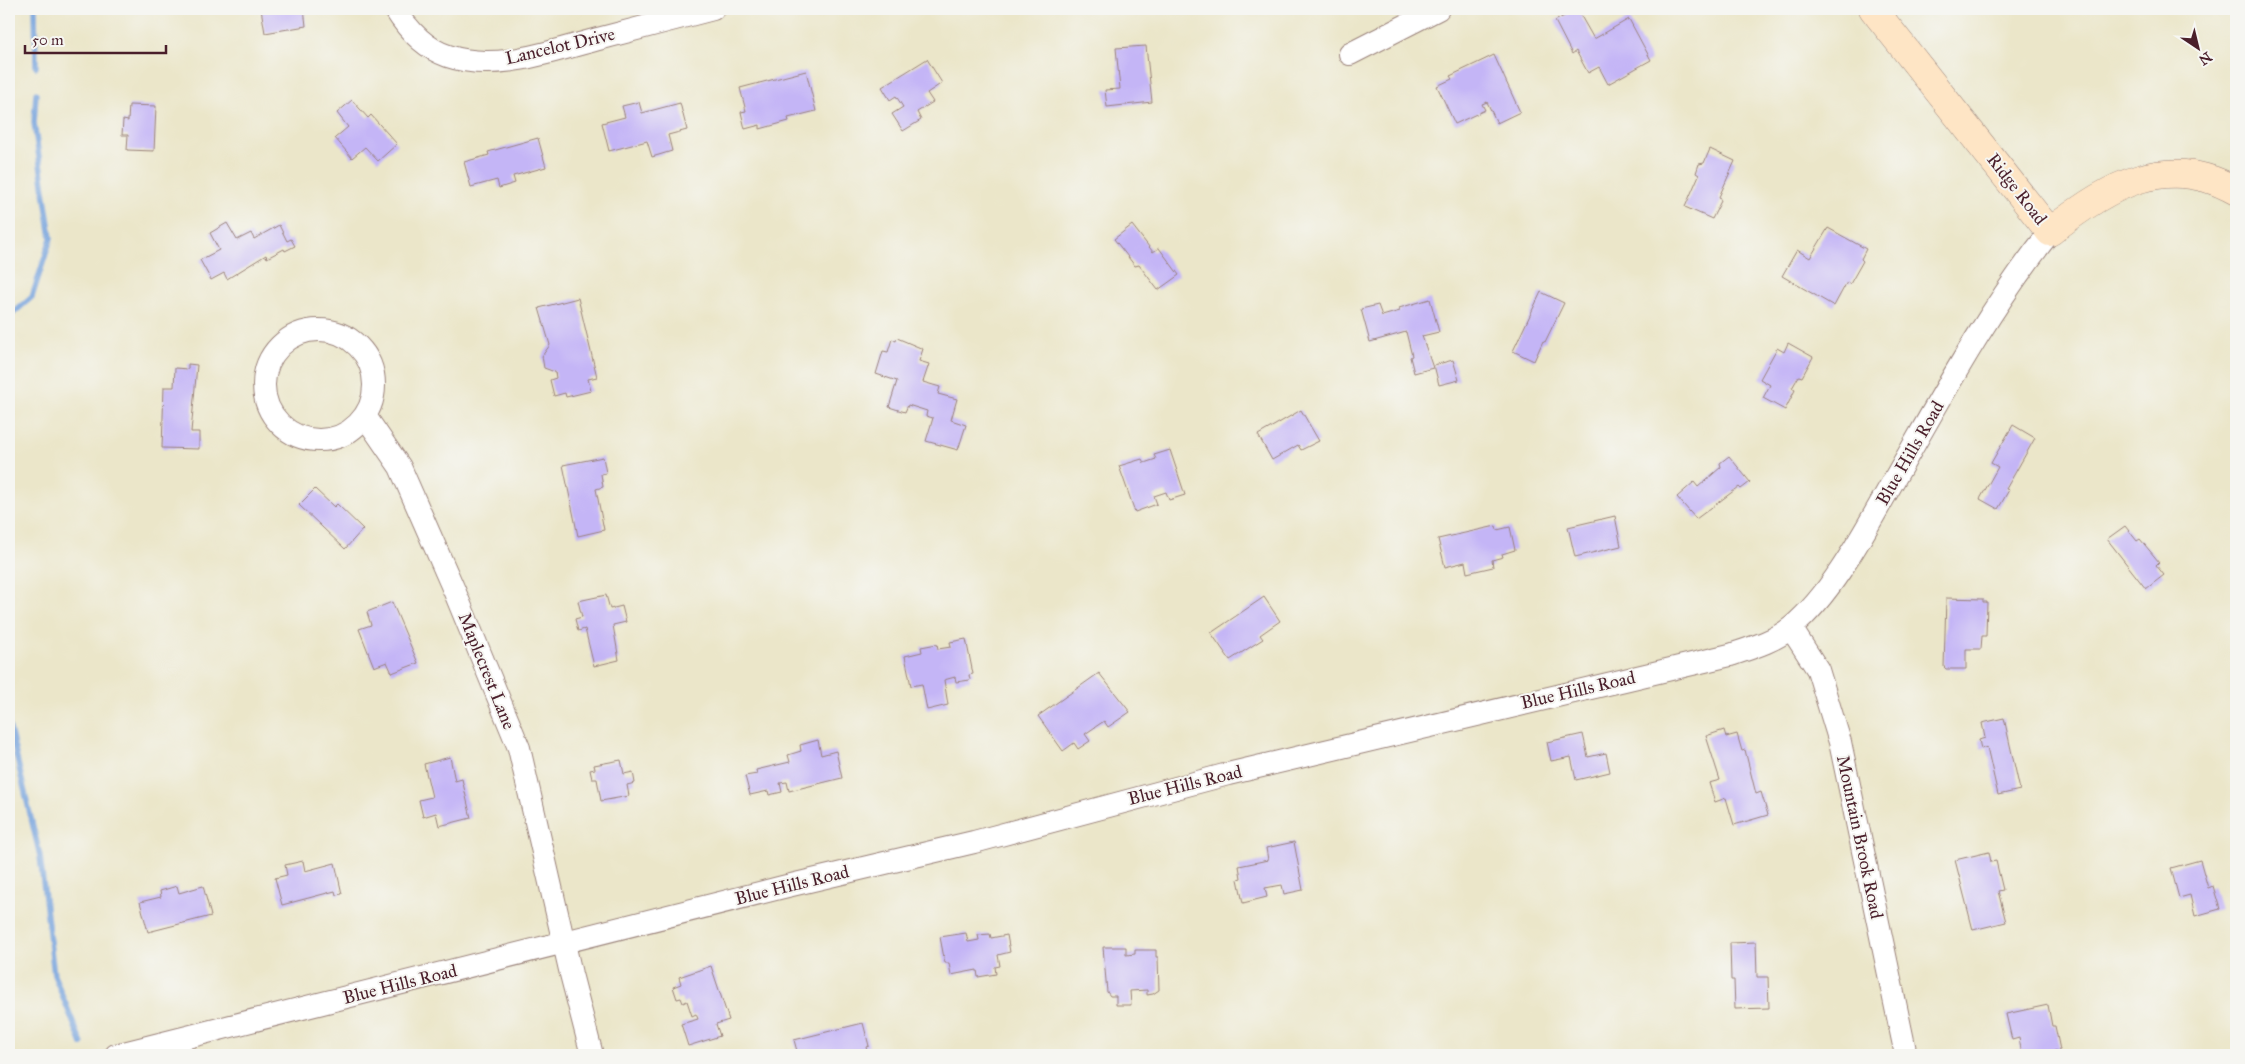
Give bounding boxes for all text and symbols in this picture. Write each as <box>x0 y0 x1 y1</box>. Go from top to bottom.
scale bar <box>25 22 166 54</box>
north arrow <box>2172 22 2222 72</box>
street label: Lancelot Drive <box>503 23 617 69</box>
text: 50 m <box>32 31 64 49</box>
text: N <box>2195 48 2215 69</box>
street label: Ridge Road <box>1981 149 2052 230</box>
street label: Blue Hills Road <box>1871 397 1949 509</box>
street label: Maplecrest Lane <box>454 609 520 733</box>
street label: Blue Hills Road <box>1519 666 1637 714</box>
street label: Mountain Brook Road <box>1832 753 1888 921</box>
street label: Blue Hills Road <box>1126 760 1244 810</box>
street label: Blue Hills Road <box>733 860 851 910</box>
street label: Blue Hills Road <box>341 959 459 1009</box>

